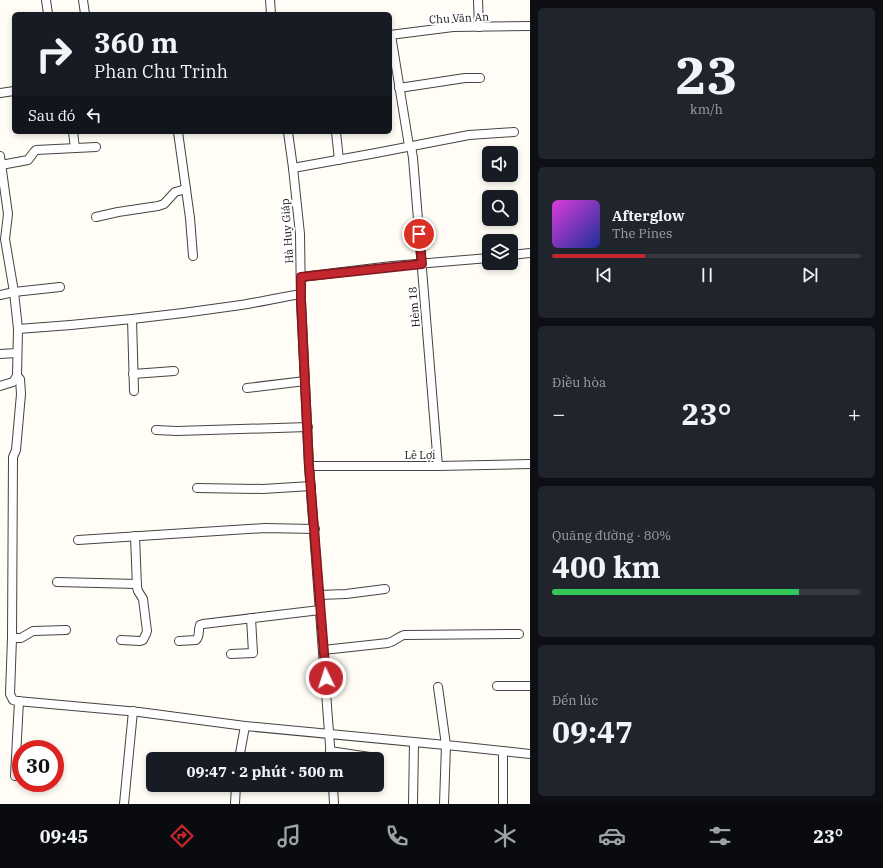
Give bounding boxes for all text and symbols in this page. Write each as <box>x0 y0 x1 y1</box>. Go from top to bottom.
street label: Chu Văn An <box>429 9 489 27</box>
text: 360 m <box>94 24 178 61</box>
icon: right <box>28 28 80 80</box>
text: 23 <box>675 41 738 108</box>
text: Phan Chu Trinh <box>94 60 228 83</box>
text: km/h <box>690 101 723 118</box>
icon: left <box>83 104 105 126</box>
text: Sau đó <box>28 106 75 125</box>
map controls <box>482 146 518 270</box>
button: sound <box>482 146 518 182</box>
button: search <box>482 190 518 226</box>
street label: Hà Huy Giáp <box>278 198 296 264</box>
text: Afterglow <box>612 206 685 225</box>
pin <box>402 217 436 251</box>
icon: arrive <box>408 223 430 245</box>
text: The Pines <box>612 225 672 242</box>
button: layers <box>482 234 518 270</box>
icon: previous <box>593 264 615 286</box>
icon: pause <box>696 264 718 286</box>
icon: next <box>799 264 821 286</box>
street label: Hẻm 18 <box>405 286 423 328</box>
text: Điều hòa <box>552 374 606 391</box>
text: 23° <box>681 394 732 433</box>
text: − <box>552 399 565 428</box>
text: + <box>848 399 861 428</box>
street label: Lê Lợi <box>404 448 436 462</box>
text: Quãng đường · 80% <box>552 527 671 544</box>
text: 400 km <box>552 547 661 586</box>
position arrow <box>305 657 347 699</box>
text: Đến lúc <box>552 692 598 709</box>
text: 09:47 <box>552 712 633 751</box>
speed limit sign: 30 <box>12 740 64 792</box>
text: 09:47 · 2 phút · 500 m <box>186 762 344 781</box>
icon: directions <box>168 822 196 850</box>
icon: music <box>275 822 303 850</box>
icon: phone <box>383 822 411 850</box>
icon: climate <box>491 822 519 850</box>
icon: car <box>598 822 626 850</box>
icon: filters <box>706 822 734 850</box>
text: 09:45 <box>40 825 88 848</box>
text: 23° <box>813 825 843 848</box>

